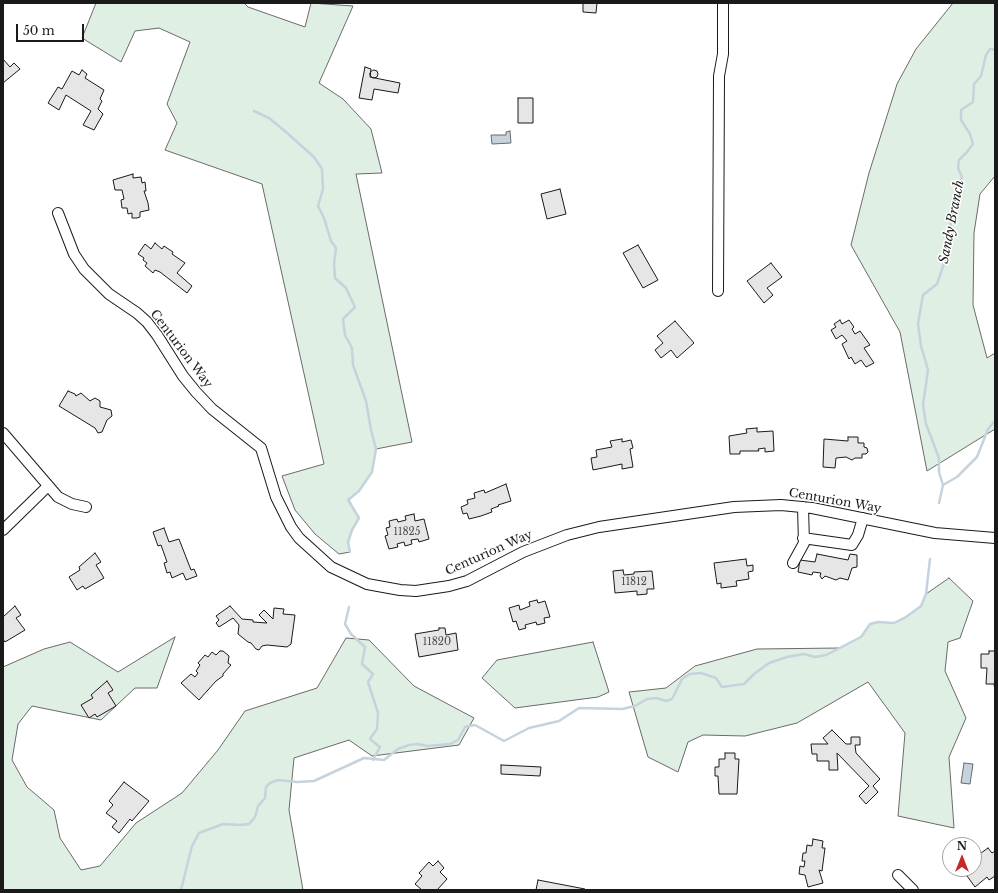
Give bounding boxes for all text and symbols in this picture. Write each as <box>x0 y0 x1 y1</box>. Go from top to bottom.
scale bar <box>18 16 86 42</box>
text: 50 m <box>23 23 55 38</box>
water label: Sandy Branch <box>936 179 968 265</box>
street label: Centurion Way <box>147 307 215 391</box>
street label: Centurion Way <box>788 486 882 516</box>
house number: 11825 <box>394 526 420 538</box>
street label: Centurion Way <box>443 527 535 579</box>
house number: 11812 <box>621 576 647 588</box>
house number: 11820 <box>423 636 451 648</box>
north arrow <box>942 837 982 877</box>
text: N <box>957 839 967 853</box>

